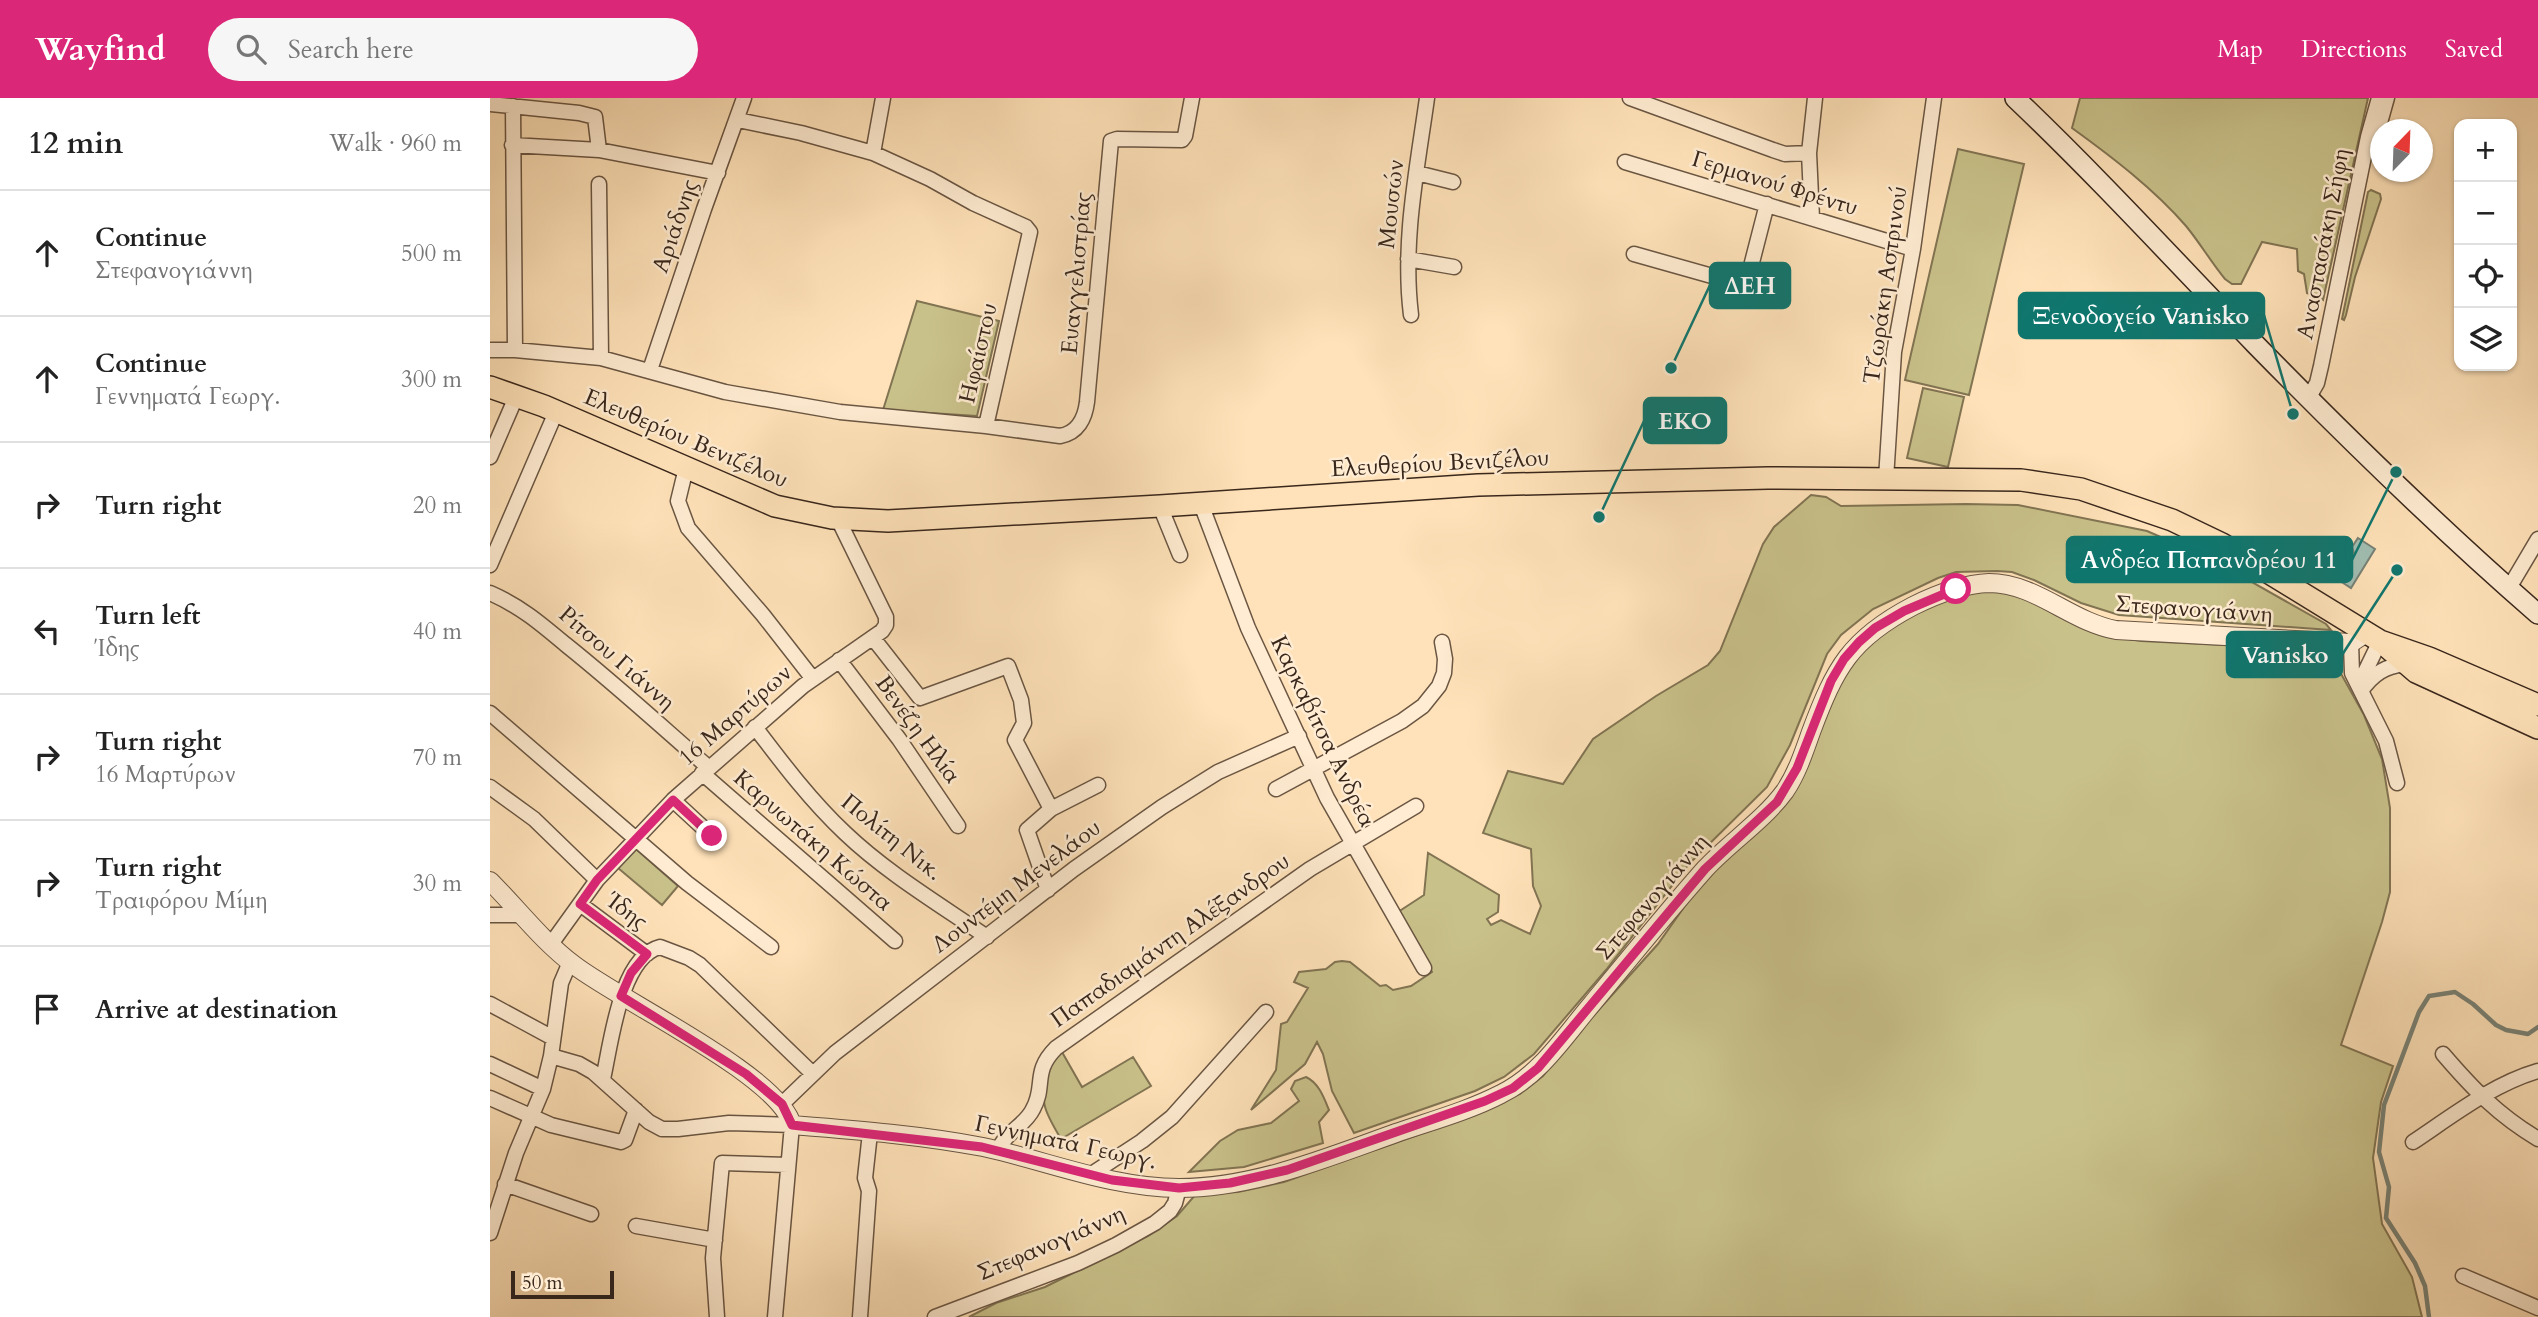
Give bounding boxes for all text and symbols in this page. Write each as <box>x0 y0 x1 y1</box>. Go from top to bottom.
search box <box>208 18 698 81</box>
text: Wayfind <box>35 27 166 72</box>
icon: search <box>232 30 270 68</box>
text: Search here <box>288 32 414 67</box>
text: Map <box>2217 33 2263 66</box>
text: Directions <box>2301 33 2407 66</box>
text: Saved <box>2445 33 2503 66</box>
north arrow <box>2370 119 2433 182</box>
map controls <box>2454 119 2517 371</box>
button: + <box>2454 119 2517 182</box>
text: 12 min <box>28 123 123 164</box>
text: Walk · 960 m <box>329 128 462 159</box>
street label: Γερμανού Φρέντυ <box>1688 143 1862 223</box>
street label: Αναστασάκη Σήφη <box>2289 146 2357 342</box>
street label: Μουσών <box>1371 158 1411 250</box>
street label: Αριάδνης <box>645 175 705 277</box>
button: − <box>2454 182 2517 245</box>
street label: Τζωράκη Αστρινού <box>1856 184 1914 386</box>
street label: Ευαγγελιστρίας <box>1053 190 1099 355</box>
text: Continue <box>95 220 207 255</box>
icon: ahead <box>28 234 66 272</box>
text: 500 m <box>401 238 462 269</box>
button: locate <box>2454 245 2517 308</box>
text: Στεφανογιάννη <box>95 255 252 286</box>
callout: ΔΕΗ <box>1710 263 1790 308</box>
text: ΔΕΗ <box>1724 270 1776 303</box>
callout: Ξενοδοχείο Vanisko <box>2019 293 2264 338</box>
street label: Ηφαίστου <box>951 300 1005 406</box>
text: Ξενοδοχείο Vanisko <box>2033 300 2249 333</box>
button: layers <box>2454 308 2517 371</box>
text: Continue <box>95 346 207 381</box>
icon: ahead <box>28 360 66 398</box>
text: 300 m <box>401 364 462 395</box>
text: Γεννηματά Γεωργ. <box>95 381 280 412</box>
street label: Ελευθερίου Βενιζέλου <box>579 381 793 495</box>
callout: EKO <box>1644 398 1726 443</box>
text: EKO <box>1658 405 1712 438</box>
street label: Ελευθερίου Βενιζέλου <box>1330 442 1550 484</box>
icon: right <box>28 486 66 524</box>
text: Turn right <box>95 488 222 523</box>
text: 20 m <box>413 490 462 521</box>
callout: Ανδρέα Παπανδρέου 11 <box>2067 537 2352 582</box>
text: Ανδρέα Παπανδρέου 11 <box>2081 544 2337 577</box>
route start <box>1940 573 1971 604</box>
street label: Στεφανογιάννη <box>2114 588 2274 630</box>
text: Turn left <box>95 598 200 633</box>
street label: Ρίτσου Γιάννη <box>552 599 682 717</box>
icon: left <box>28 612 66 650</box>
text: 40 m <box>413 616 462 647</box>
street label: Καρκαβίτσα Ανδρέα <box>1263 630 1383 832</box>
callout: Vanisko <box>2227 632 2342 677</box>
text: Ίδης <box>95 633 140 664</box>
text: Vanisko <box>2241 639 2329 672</box>
street label: 16 Μαρτύρων <box>672 657 798 773</box>
street label: Βενέζη Ηλία <box>868 669 968 789</box>
text: Turn right <box>95 724 222 759</box>
icon: right <box>28 738 66 776</box>
text: 70 m <box>413 742 462 773</box>
text: 16 Μαρτύρων <box>95 759 236 790</box>
street label: Καρυωτάκη Κώστα <box>727 762 899 918</box>
street label: Πολίτη Νικ. <box>835 787 949 887</box>
street label: Λουντέμη Μενελάου <box>925 812 1107 960</box>
route end <box>696 820 727 851</box>
street label: Στεφανογιάννη <box>1589 827 1715 967</box>
street label: Παπαδιαμάντη Αλέξανδρου <box>1044 845 1296 1035</box>
text: Turn right <box>95 850 222 885</box>
icon: right <box>28 864 66 902</box>
text: 30 m <box>413 868 462 899</box>
text: Τραιφόρου Μίμη <box>95 885 267 916</box>
street label: Ίδης <box>599 885 654 937</box>
icon: arrive <box>28 990 66 1028</box>
text: Arrive at destination <box>95 992 338 1027</box>
street label: Γεννηματά Γεωργ. <box>972 1108 1160 1176</box>
street label: Στεφανογιάννη <box>972 1198 1130 1288</box>
scale bar <box>511 1268 614 1300</box>
text: 50 m <box>522 1270 563 1296</box>

